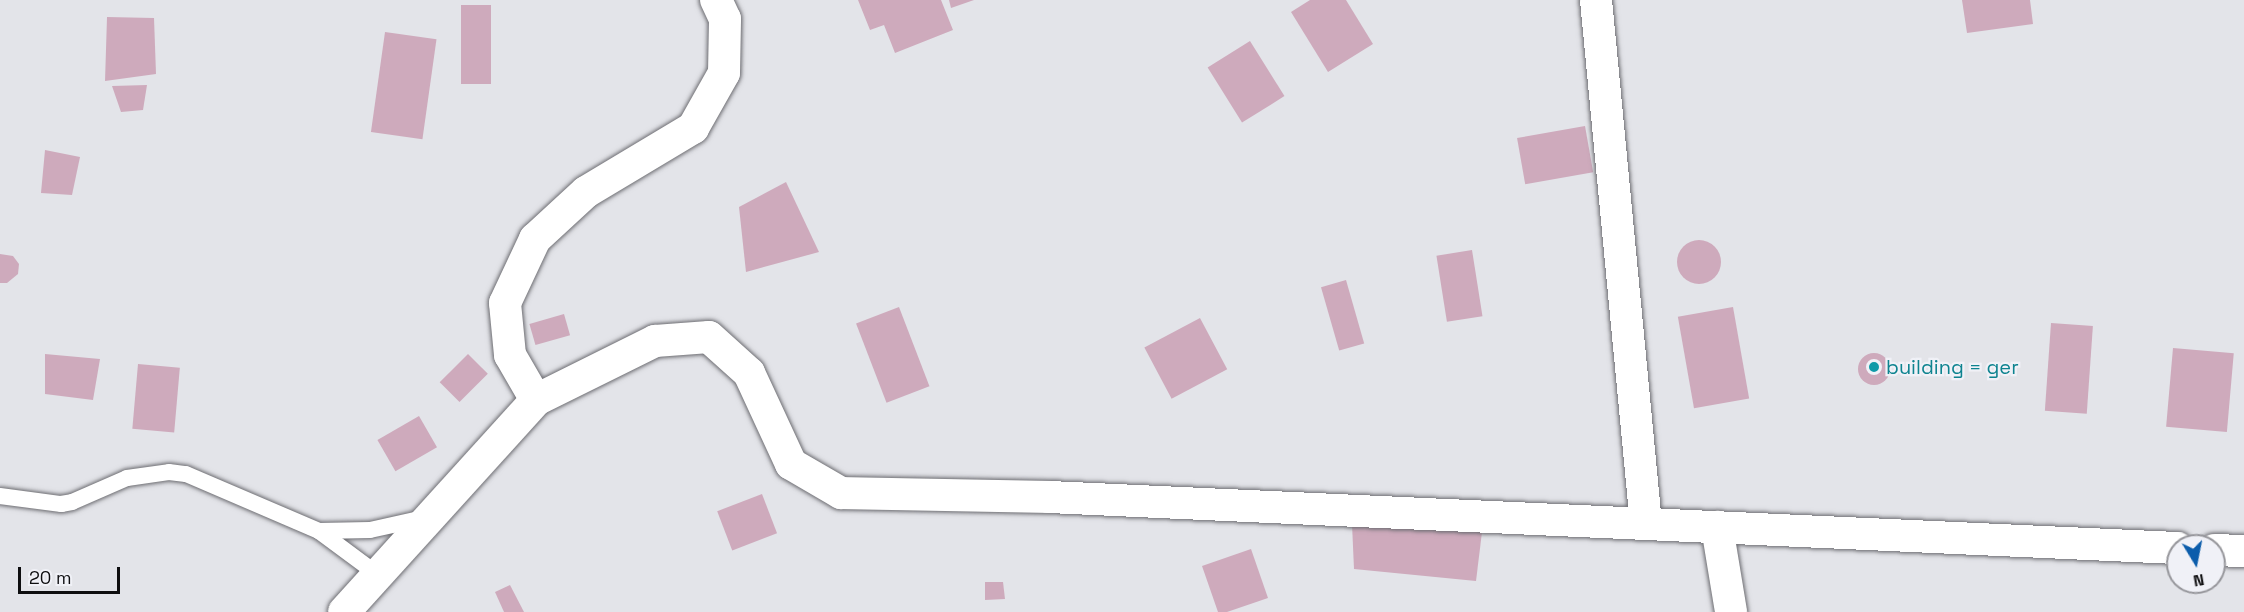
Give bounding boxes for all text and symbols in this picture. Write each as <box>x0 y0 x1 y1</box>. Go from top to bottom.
place label: building = ger <box>1886 355 2019 379</box>
marker: building = ger <box>1867 360 1881 374</box>
north arrow <box>2166 534 2226 594</box>
scale bar <box>21 555 123 593</box>
text: 20 m <box>29 566 72 589</box>
text: N <box>2192 569 2206 592</box>

